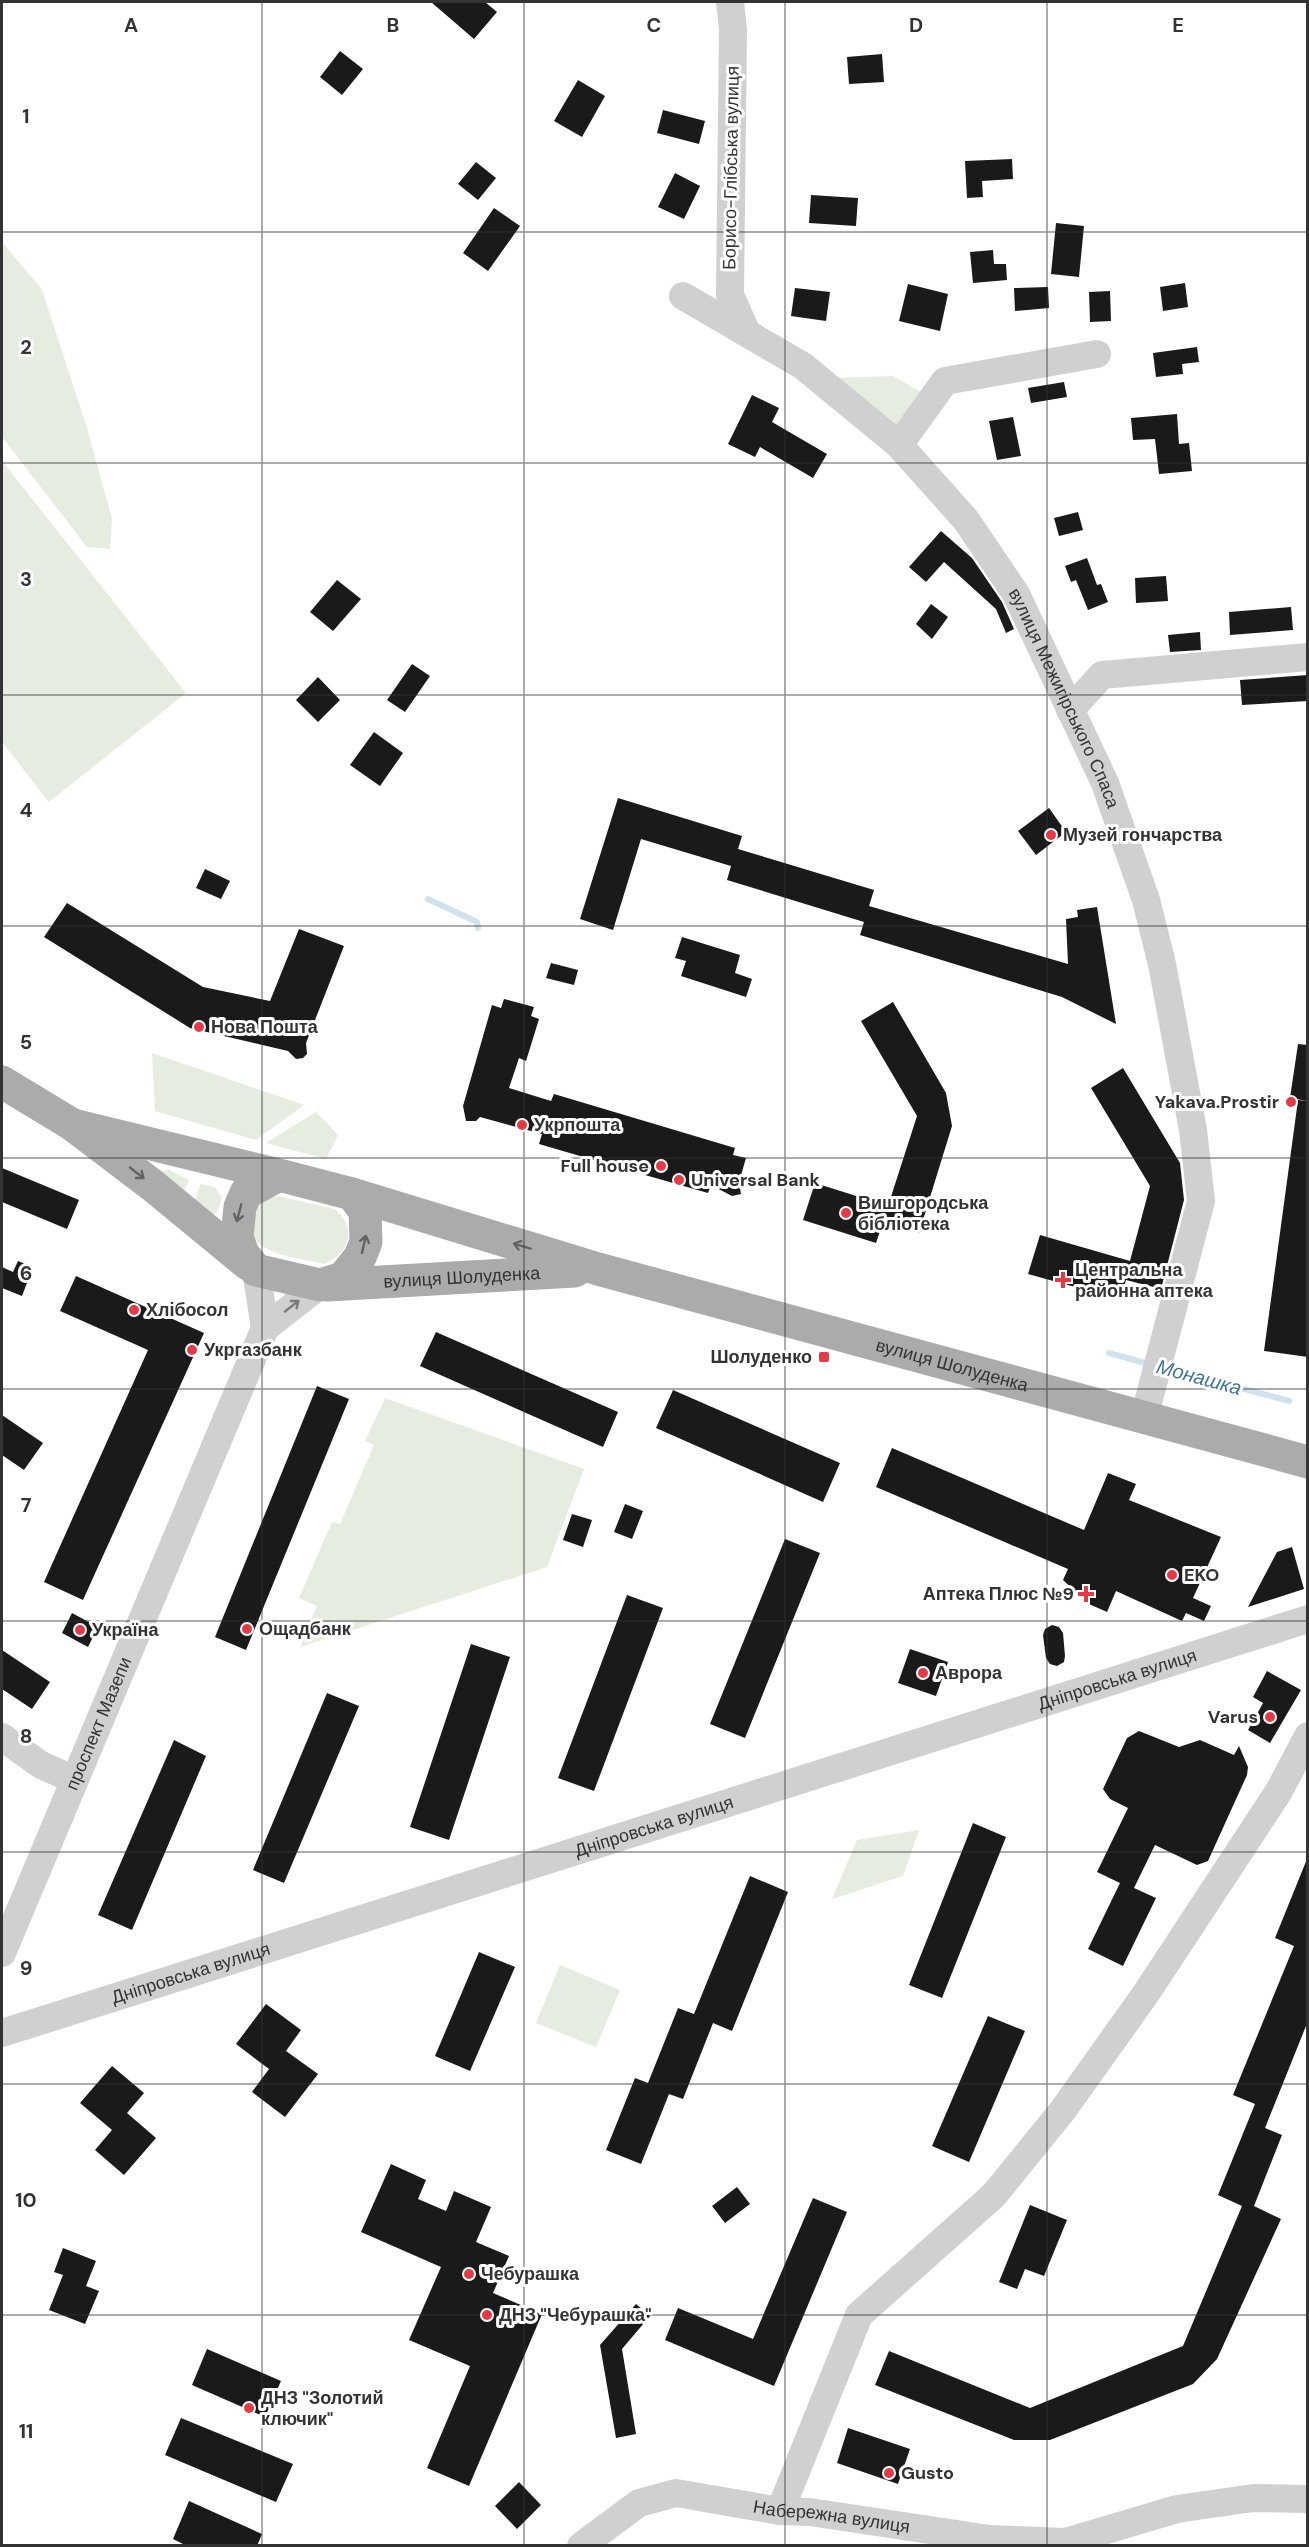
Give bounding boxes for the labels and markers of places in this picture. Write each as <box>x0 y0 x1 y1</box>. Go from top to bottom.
place label: Музей гончарства <box>1063 823 1223 847</box>
marker: Музей гончарства <box>1044 828 1058 842</box>
place label: Нова Пошта <box>211 1015 319 1039</box>
marker: Нова Пошта <box>192 1020 206 1034</box>
place label: Yakava.Prostir <box>1155 1090 1279 1114</box>
marker: Yakava.Prostir <box>1284 1095 1298 1109</box>
place label: Укрпошта <box>534 1113 621 1137</box>
marker: Укрпошта <box>515 1118 529 1132</box>
place label: Full house <box>560 1154 649 1178</box>
marker: Full house <box>654 1159 668 1173</box>
place label: Universal Bank <box>691 1168 821 1192</box>
marker: Universal Bank <box>672 1173 686 1187</box>
place label: Вишгородська бібліотека <box>858 1191 989 1236</box>
marker: Вишгородська бібліотека <box>839 1206 853 1220</box>
place label: Центральна районна аптека <box>1075 1258 1214 1303</box>
marker: Центральна районна аптека <box>1056 1273 1070 1287</box>
place label: Хлібосол <box>146 1298 228 1322</box>
marker: Хлібосол <box>127 1303 141 1317</box>
place label: Укргазбанк <box>204 1338 303 1362</box>
marker: Укргазбанк <box>185 1343 199 1357</box>
place label: Шолуденко <box>711 1345 812 1369</box>
marker: Шолуденко <box>817 1350 831 1364</box>
place label: EKO <box>1184 1563 1219 1587</box>
marker: EKO <box>1165 1568 1179 1582</box>
place label: Аптека Плюс №9 <box>923 1582 1074 1606</box>
marker: Аптека Плюс №9 <box>1079 1587 1093 1601</box>
place label: Ощадбанк <box>259 1617 352 1641</box>
place label: Україна <box>92 1618 159 1642</box>
marker: Ощадбанк <box>240 1622 254 1636</box>
marker: Україна <box>73 1623 87 1637</box>
place label: Аврора <box>935 1661 1003 1685</box>
marker: Аврора <box>916 1666 930 1680</box>
place label: Varus <box>1208 1705 1258 1729</box>
marker: Varus <box>1263 1710 1277 1724</box>
place label: Чебурашка <box>481 2262 580 2286</box>
marker: Чебурашка <box>462 2267 476 2281</box>
place label: ДНЗ "Чебурашка" <box>499 2303 652 2327</box>
marker: ДНЗ "Чебурашка" <box>480 2308 494 2322</box>
place label: ДНЗ "Золотий ключик" <box>261 2386 383 2431</box>
marker: ДНЗ "Золотий ключик" <box>242 2401 256 2415</box>
place label: Gusto <box>901 2461 954 2485</box>
marker: Gusto <box>882 2466 896 2480</box>

